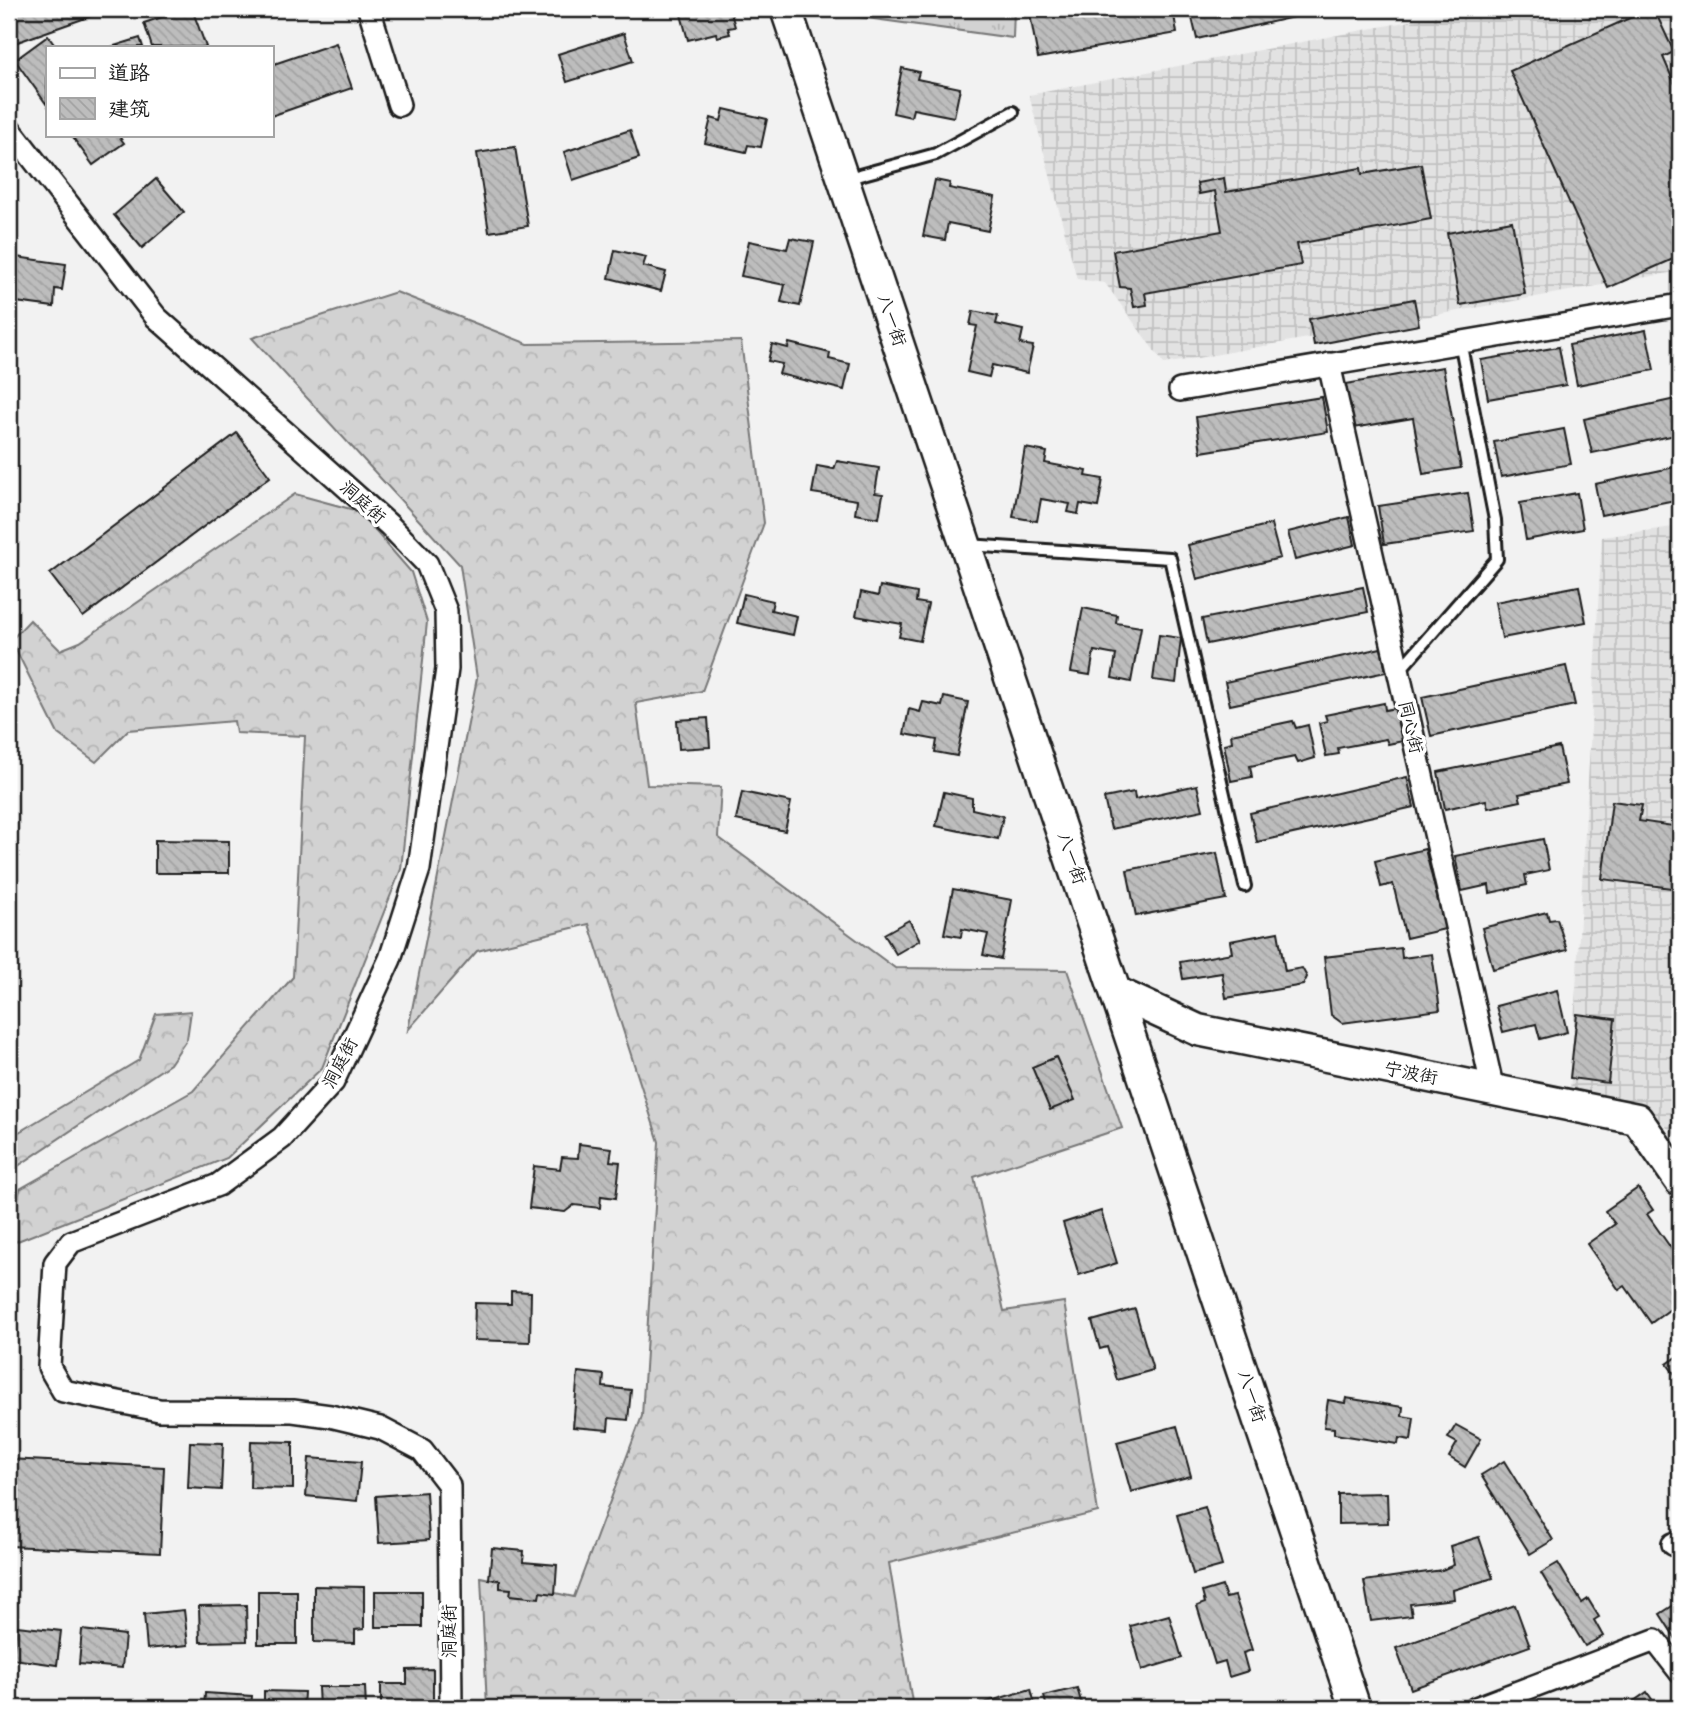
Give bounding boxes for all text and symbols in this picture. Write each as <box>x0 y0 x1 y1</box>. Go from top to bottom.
legend <box>46 46 273 136</box>
text: 道路 <box>108 59 150 86</box>
text: 建筑 <box>108 95 150 122</box>
street label: 八一街 <box>873 291 912 349</box>
street label: 洞庭街 <box>336 475 391 528</box>
street label: 同心街 <box>1394 698 1429 756</box>
street label: 八一街 <box>1053 829 1092 887</box>
street label: 洞庭街 <box>317 1034 362 1092</box>
street label: 宁波街 <box>1382 1056 1440 1089</box>
street label: 八一街 <box>1233 1367 1272 1425</box>
street label: 洞庭街 <box>437 1604 460 1658</box>

